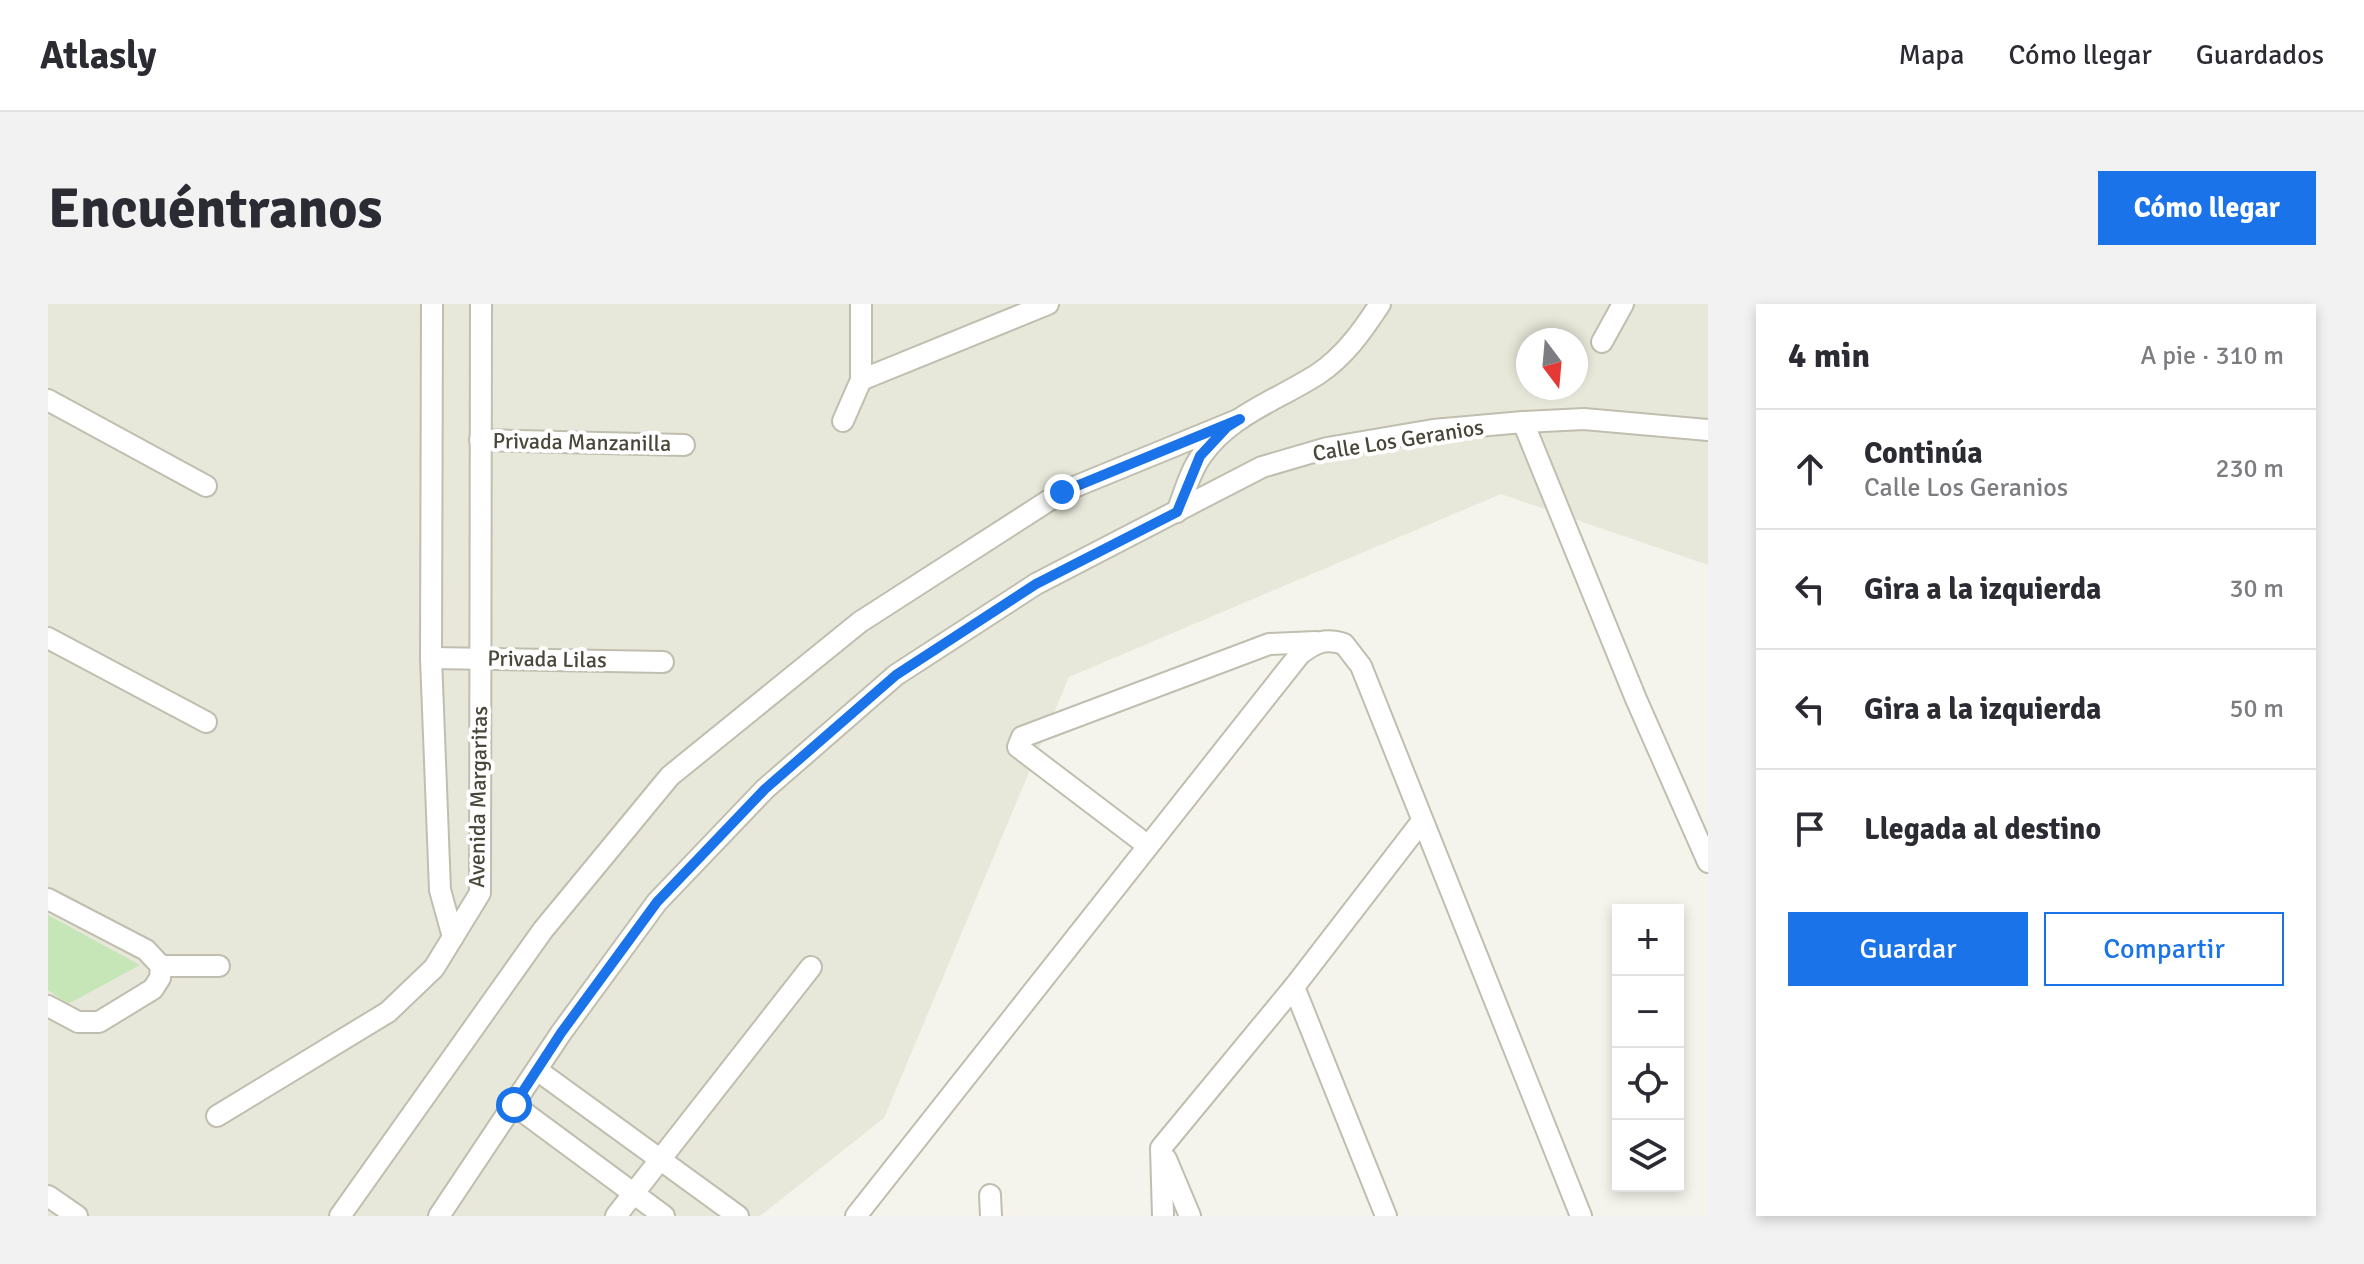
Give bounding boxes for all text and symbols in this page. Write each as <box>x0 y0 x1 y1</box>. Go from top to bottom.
text: Atlasly <box>40 32 156 79</box>
text: Mapa <box>1899 38 1964 72</box>
text: Cómo llegar <box>2008 38 2152 72</box>
text: Guardados <box>2196 38 2324 72</box>
button: Cómo llegar <box>2098 171 2316 245</box>
text: Encuéntranos <box>48 174 382 243</box>
north arrow <box>1516 328 1588 400</box>
text: 4 min <box>1788 335 1870 377</box>
text: A pie · 310 m <box>2141 340 2284 372</box>
street label: Calle Los Geranios <box>1311 413 1485 467</box>
street label: Privada Manzanilla <box>492 427 672 457</box>
text: Continúa <box>1864 435 1983 472</box>
icon: ahead <box>1788 447 1832 491</box>
text: 230 m <box>2215 453 2284 485</box>
text: Calle Los Geranios <box>1864 472 2068 504</box>
route end <box>1044 474 1080 510</box>
icon: left <box>1788 567 1832 611</box>
text: Gira a la izquierda <box>1864 571 2101 608</box>
text: 30 m <box>2229 573 2284 605</box>
street label: Privada Lilas <box>487 644 607 674</box>
icon: left <box>1788 687 1832 731</box>
text: Gira a la izquierda <box>1864 691 2101 728</box>
text: 50 m <box>2229 693 2284 725</box>
street label: Avenida Margaritas <box>463 706 493 888</box>
icon: arrive <box>1788 807 1832 851</box>
text: Llegada al destino <box>1864 811 2101 848</box>
map controls <box>1612 904 1684 1192</box>
button: + <box>1612 904 1684 976</box>
button: Guardar <box>1788 912 2028 986</box>
button: Compartir <box>2044 912 2284 986</box>
button: − <box>1612 976 1684 1048</box>
button: locate <box>1612 1048 1684 1120</box>
route start <box>496 1087 532 1123</box>
button: layers <box>1612 1120 1684 1192</box>

